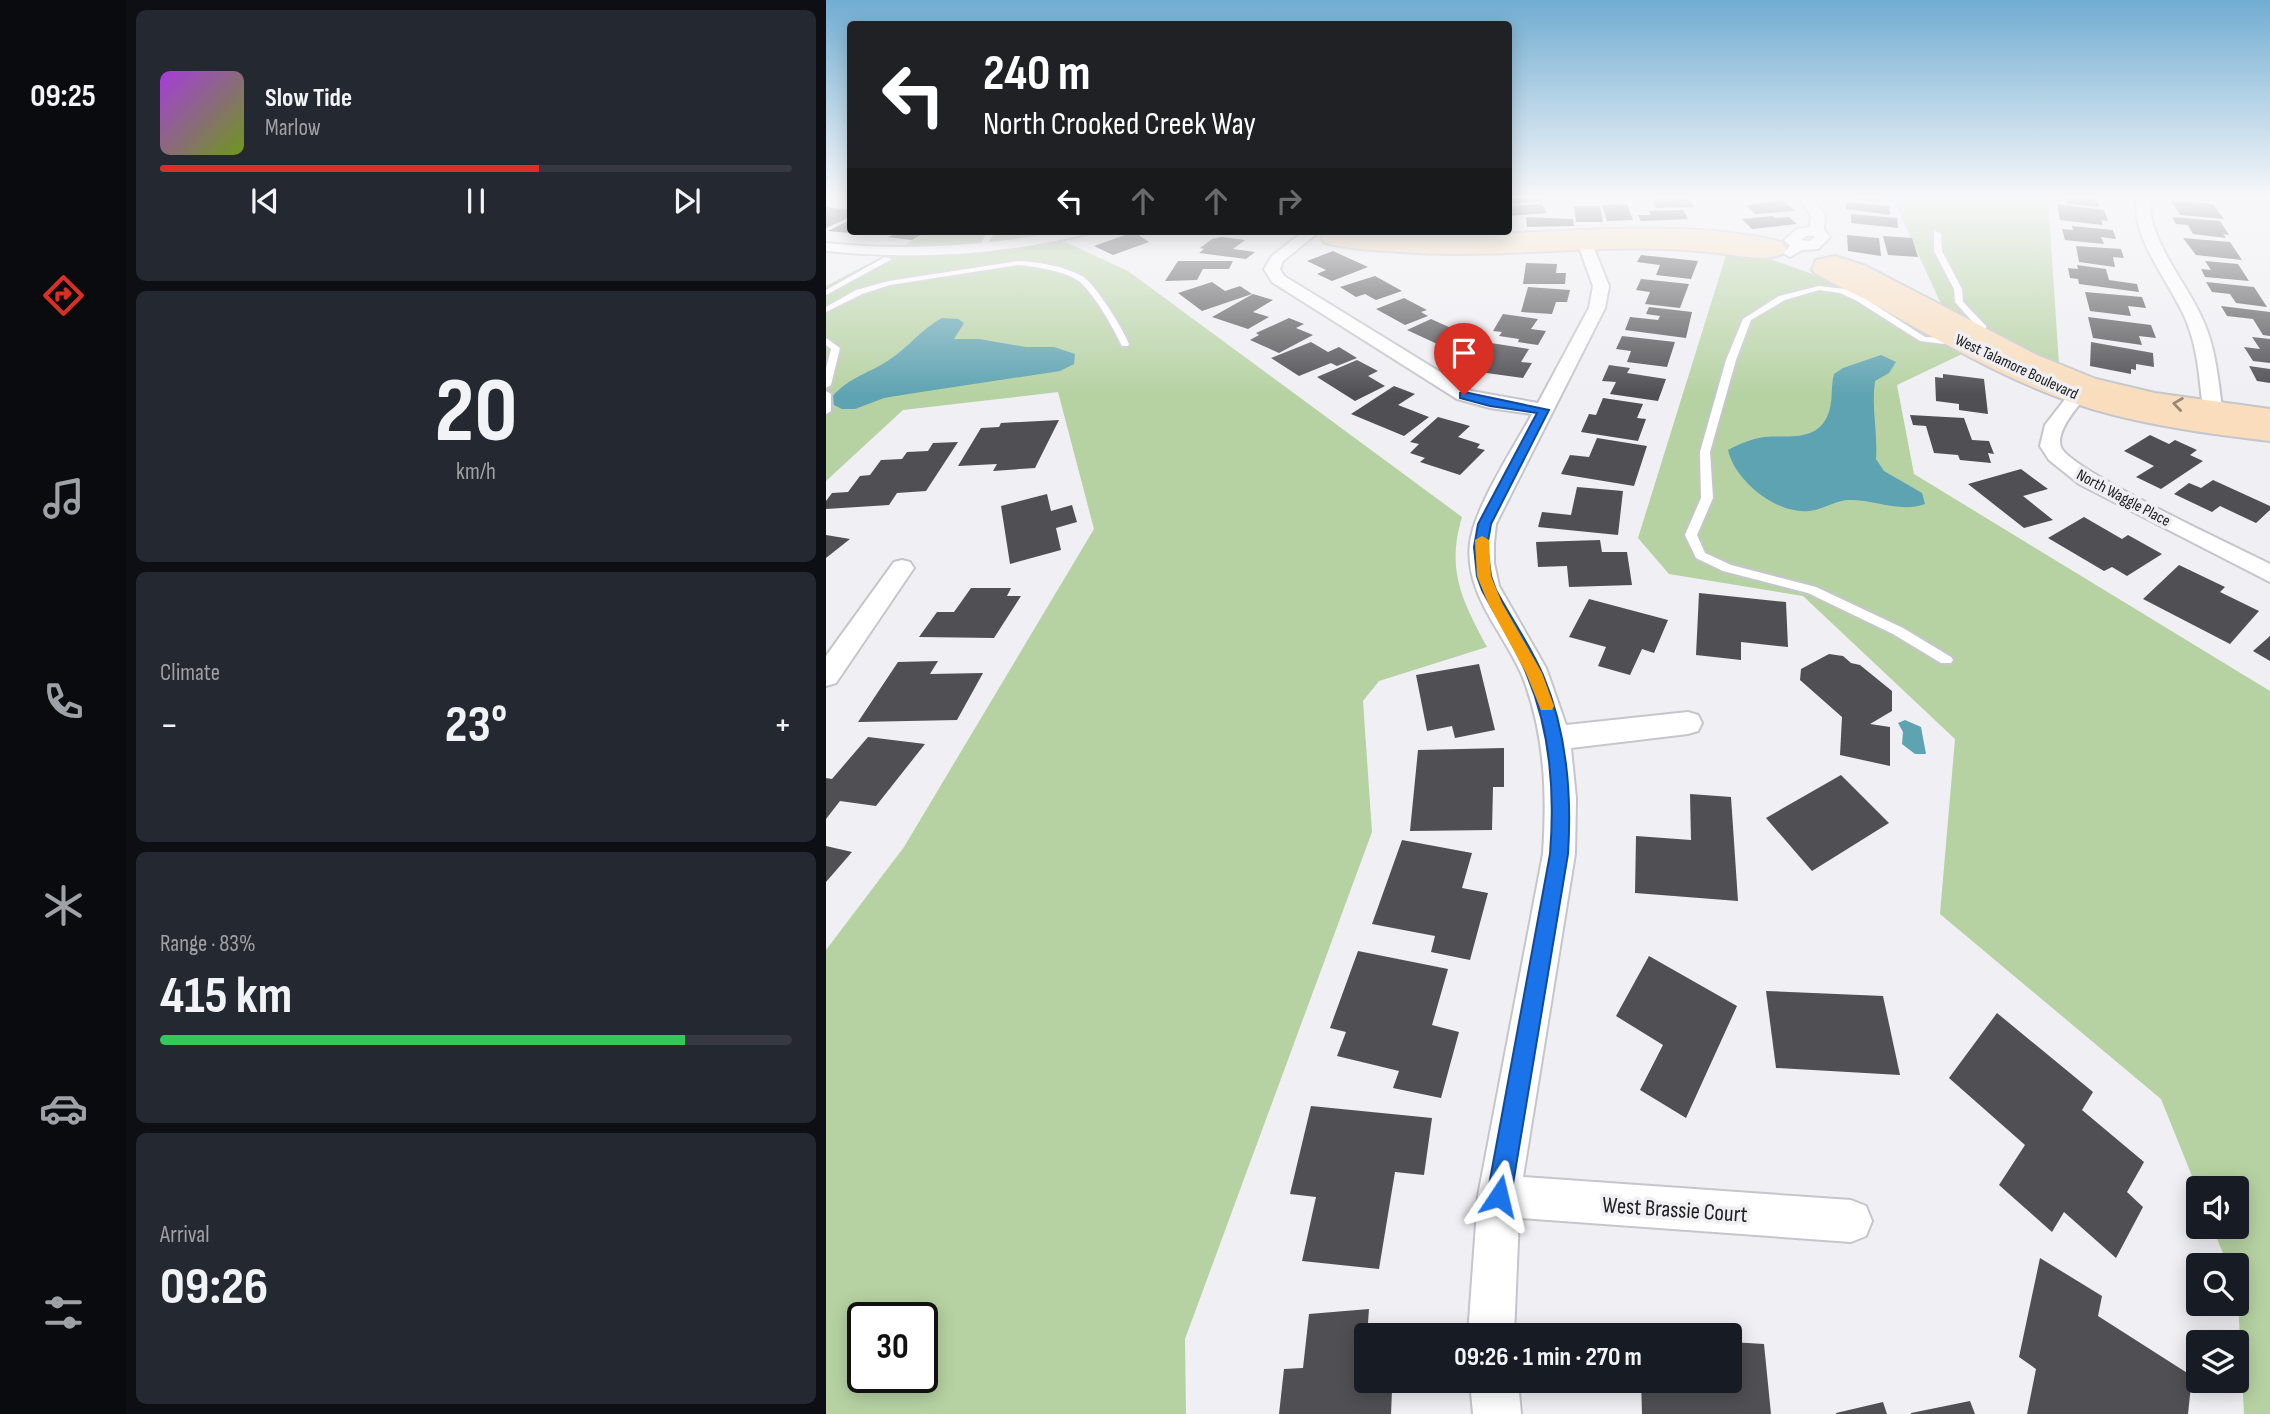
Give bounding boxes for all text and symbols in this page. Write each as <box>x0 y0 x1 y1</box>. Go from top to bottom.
text: 240 m <box>983 45 1091 104</box>
icon: left <box>868 49 959 140</box>
text: 09:25 <box>30 77 96 116</box>
text: Slow Tide <box>265 83 352 114</box>
text: North Crooked Creek Way <box>983 105 1256 144</box>
text: Marlow <box>265 114 321 142</box>
icon: previous <box>246 182 284 220</box>
icon: pause <box>457 182 495 220</box>
icon: next <box>668 182 706 220</box>
icon: left <box>1051 182 1089 220</box>
icon: ahead <box>1124 182 1162 220</box>
icon: ahead <box>1197 182 1235 220</box>
icon: right <box>1270 182 1308 220</box>
icon: directions <box>39 271 88 320</box>
pin <box>1434 323 1494 395</box>
street label: West Talamore Boulevard <box>1952 331 2081 404</box>
icon: arrive <box>1445 334 1483 372</box>
text: 20 <box>434 358 518 467</box>
one-way arrow <box>2172 397 2184 412</box>
text: km/h <box>456 458 496 486</box>
street label: North Waggle Place <box>2073 466 2173 531</box>
icon: music <box>39 474 88 523</box>
text: Climate <box>160 659 220 687</box>
icon: phone <box>39 677 88 726</box>
text: 23° <box>445 694 507 757</box>
text: − <box>160 703 179 748</box>
text: + <box>773 703 792 748</box>
icon: climate <box>39 881 88 930</box>
text: Range · 83% <box>160 930 256 958</box>
text: 415 km <box>160 965 292 1028</box>
icon: car <box>39 1084 88 1133</box>
position arrow <box>1462 1159 1536 1233</box>
map controls <box>2186 1176 2249 1393</box>
button: sound <box>2186 1176 2249 1239</box>
street label: West Brassie Court <box>1601 1191 1748 1229</box>
text: Arrival <box>160 1221 209 1249</box>
button: search <box>2186 1253 2249 1316</box>
text: 09:26 <box>160 1256 268 1319</box>
icon: filters <box>39 1288 88 1337</box>
speed limit sign: 30 <box>847 1302 938 1393</box>
button: layers <box>2186 1330 2249 1393</box>
text: 09:26 · 1 min · 270 m <box>1454 1342 1642 1373</box>

